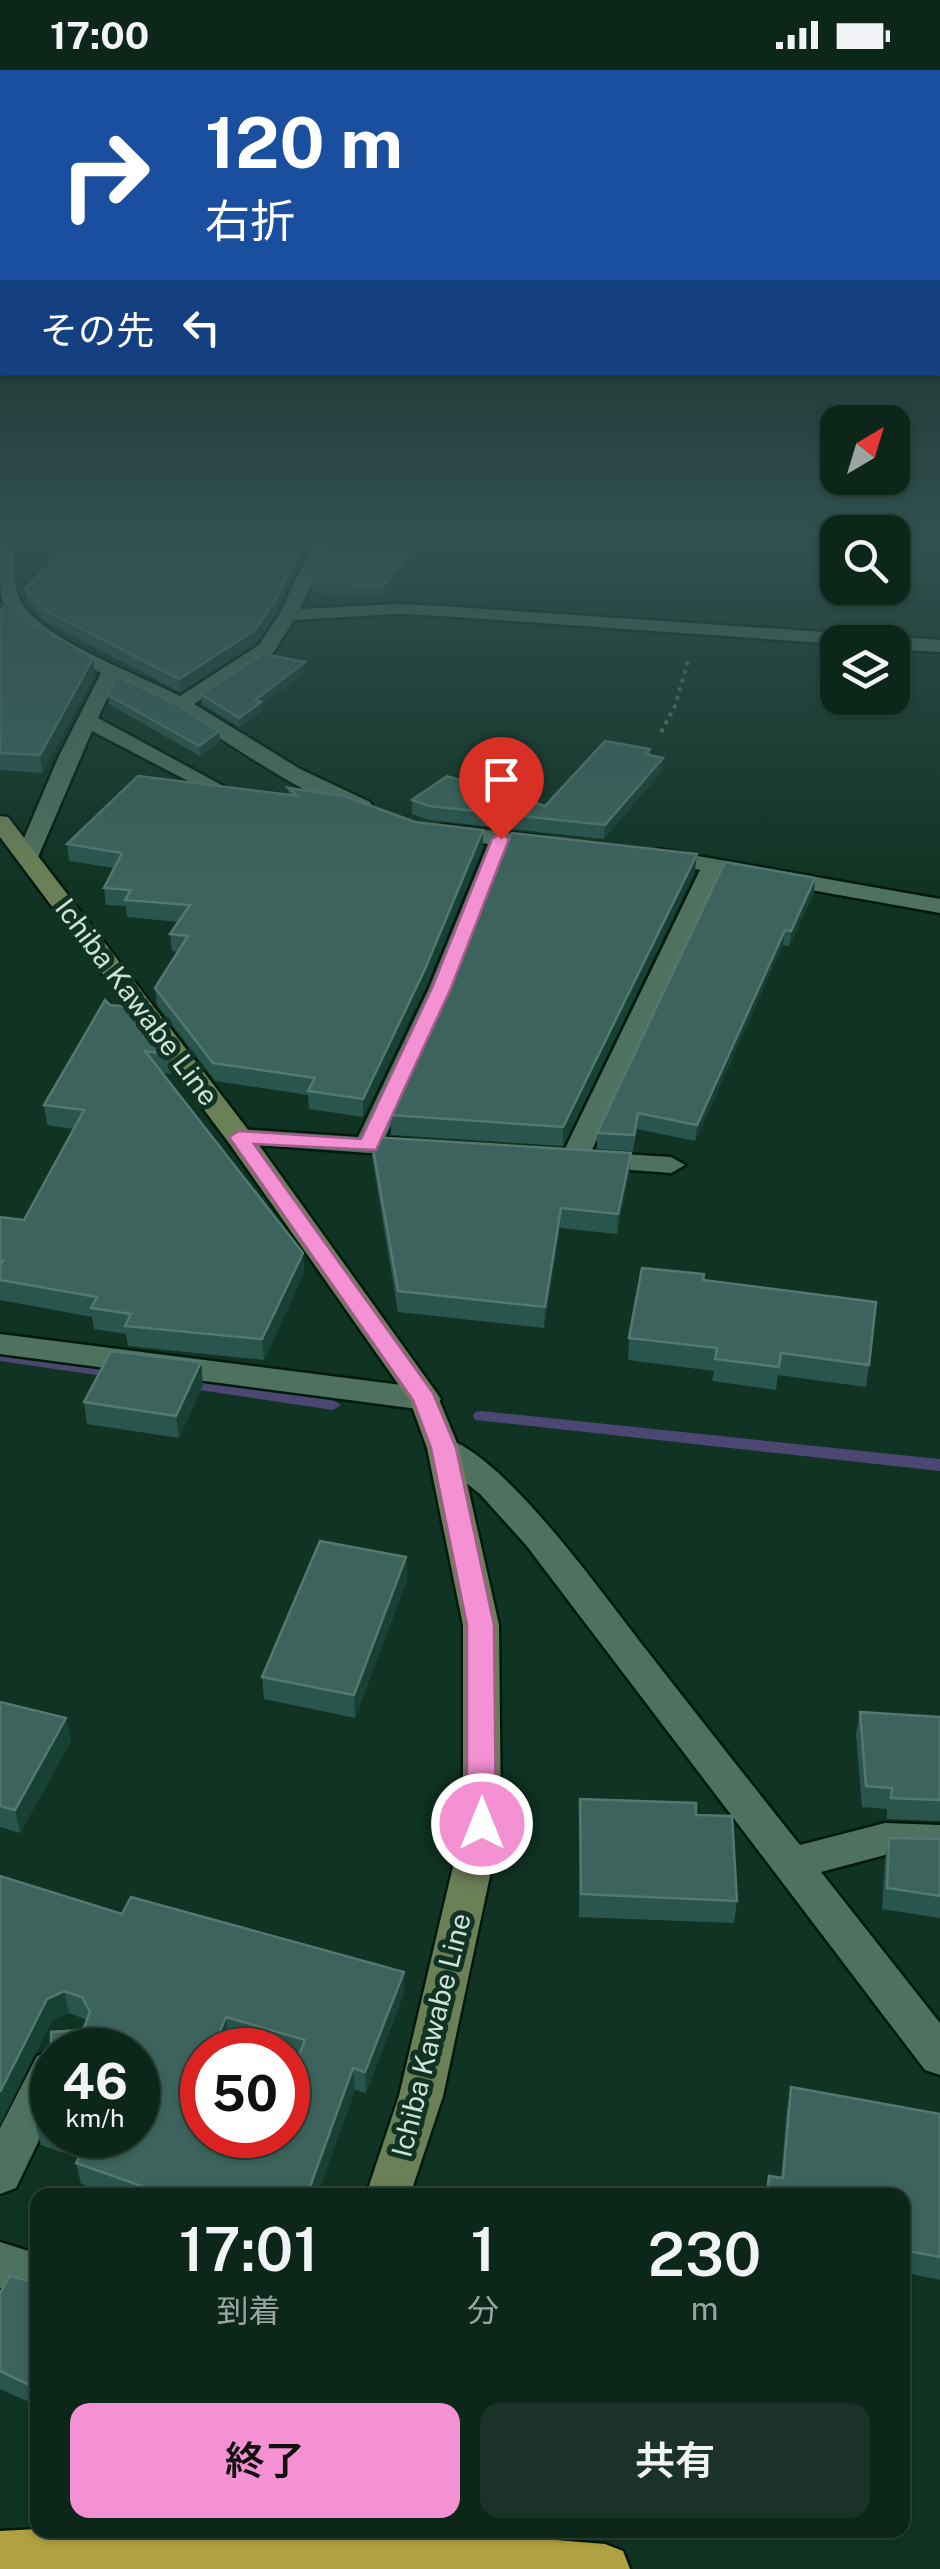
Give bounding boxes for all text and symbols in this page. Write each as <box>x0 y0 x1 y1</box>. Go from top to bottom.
text: 17:00 <box>50 13 149 58</box>
text: 120 m <box>205 101 403 184</box>
icon: right <box>40 110 170 240</box>
text: 右折 <box>205 194 295 247</box>
icon: left <box>174 300 229 355</box>
text: その先 <box>40 308 154 353</box>
north arrow <box>820 405 910 495</box>
map controls <box>820 405 910 715</box>
button: search <box>820 515 910 605</box>
button: layers <box>820 625 910 715</box>
pin <box>459 737 544 840</box>
icon: arrive <box>474 752 529 807</box>
street label: Ichiba Kawabe Line <box>49 892 226 1112</box>
position arrow <box>430 1772 534 1876</box>
street label: Ichiba Kawabe Line <box>384 1910 477 2160</box>
speed limit sign: 50 <box>180 2028 310 2158</box>
text: 46 <box>62 2051 128 2110</box>
text: km/h <box>66 2103 124 2133</box>
text: 17:01 <box>179 2214 319 2285</box>
text: 1 <box>471 2214 496 2285</box>
text: 230 <box>648 2219 761 2290</box>
text: m <box>691 2290 718 2327</box>
text: 到着 <box>217 2292 281 2329</box>
text: 分 <box>467 2292 499 2329</box>
button: 終了 <box>70 2403 460 2518</box>
button: 共有 <box>480 2403 870 2518</box>

